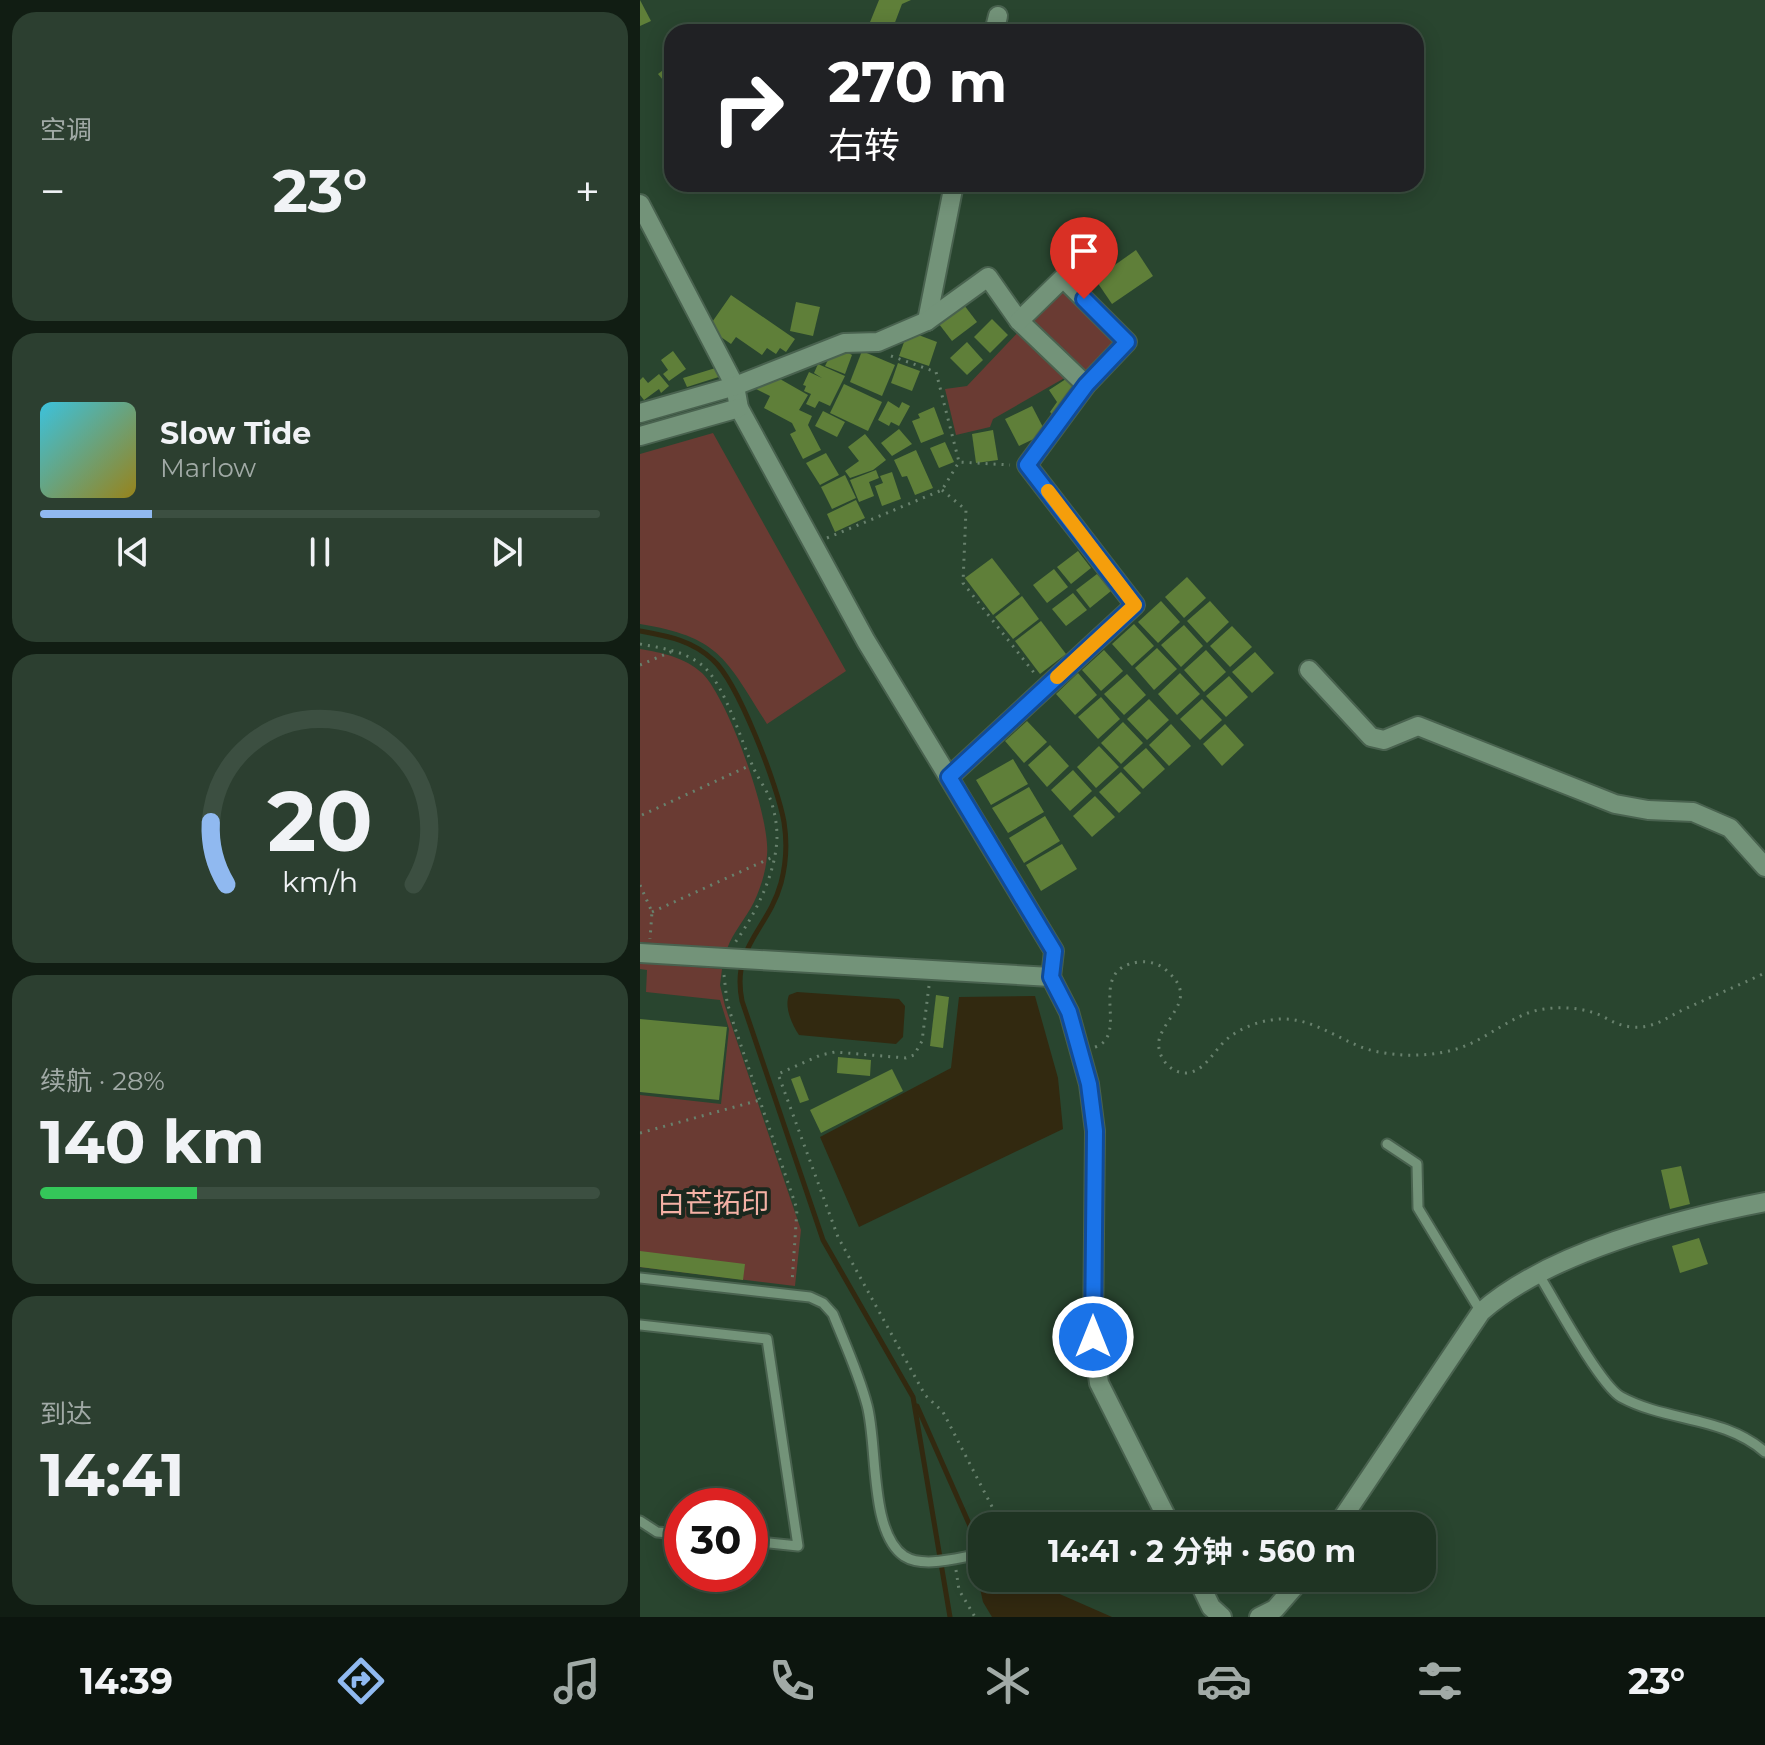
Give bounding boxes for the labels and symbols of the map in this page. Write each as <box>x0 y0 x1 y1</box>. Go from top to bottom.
pin <box>1050 217 1118 299</box>
park label: 白芒拓印 <box>657 1186 769 1220</box>
position arrow <box>1051 1295 1135 1379</box>
speed limit sign: 30 <box>664 1488 768 1592</box>

